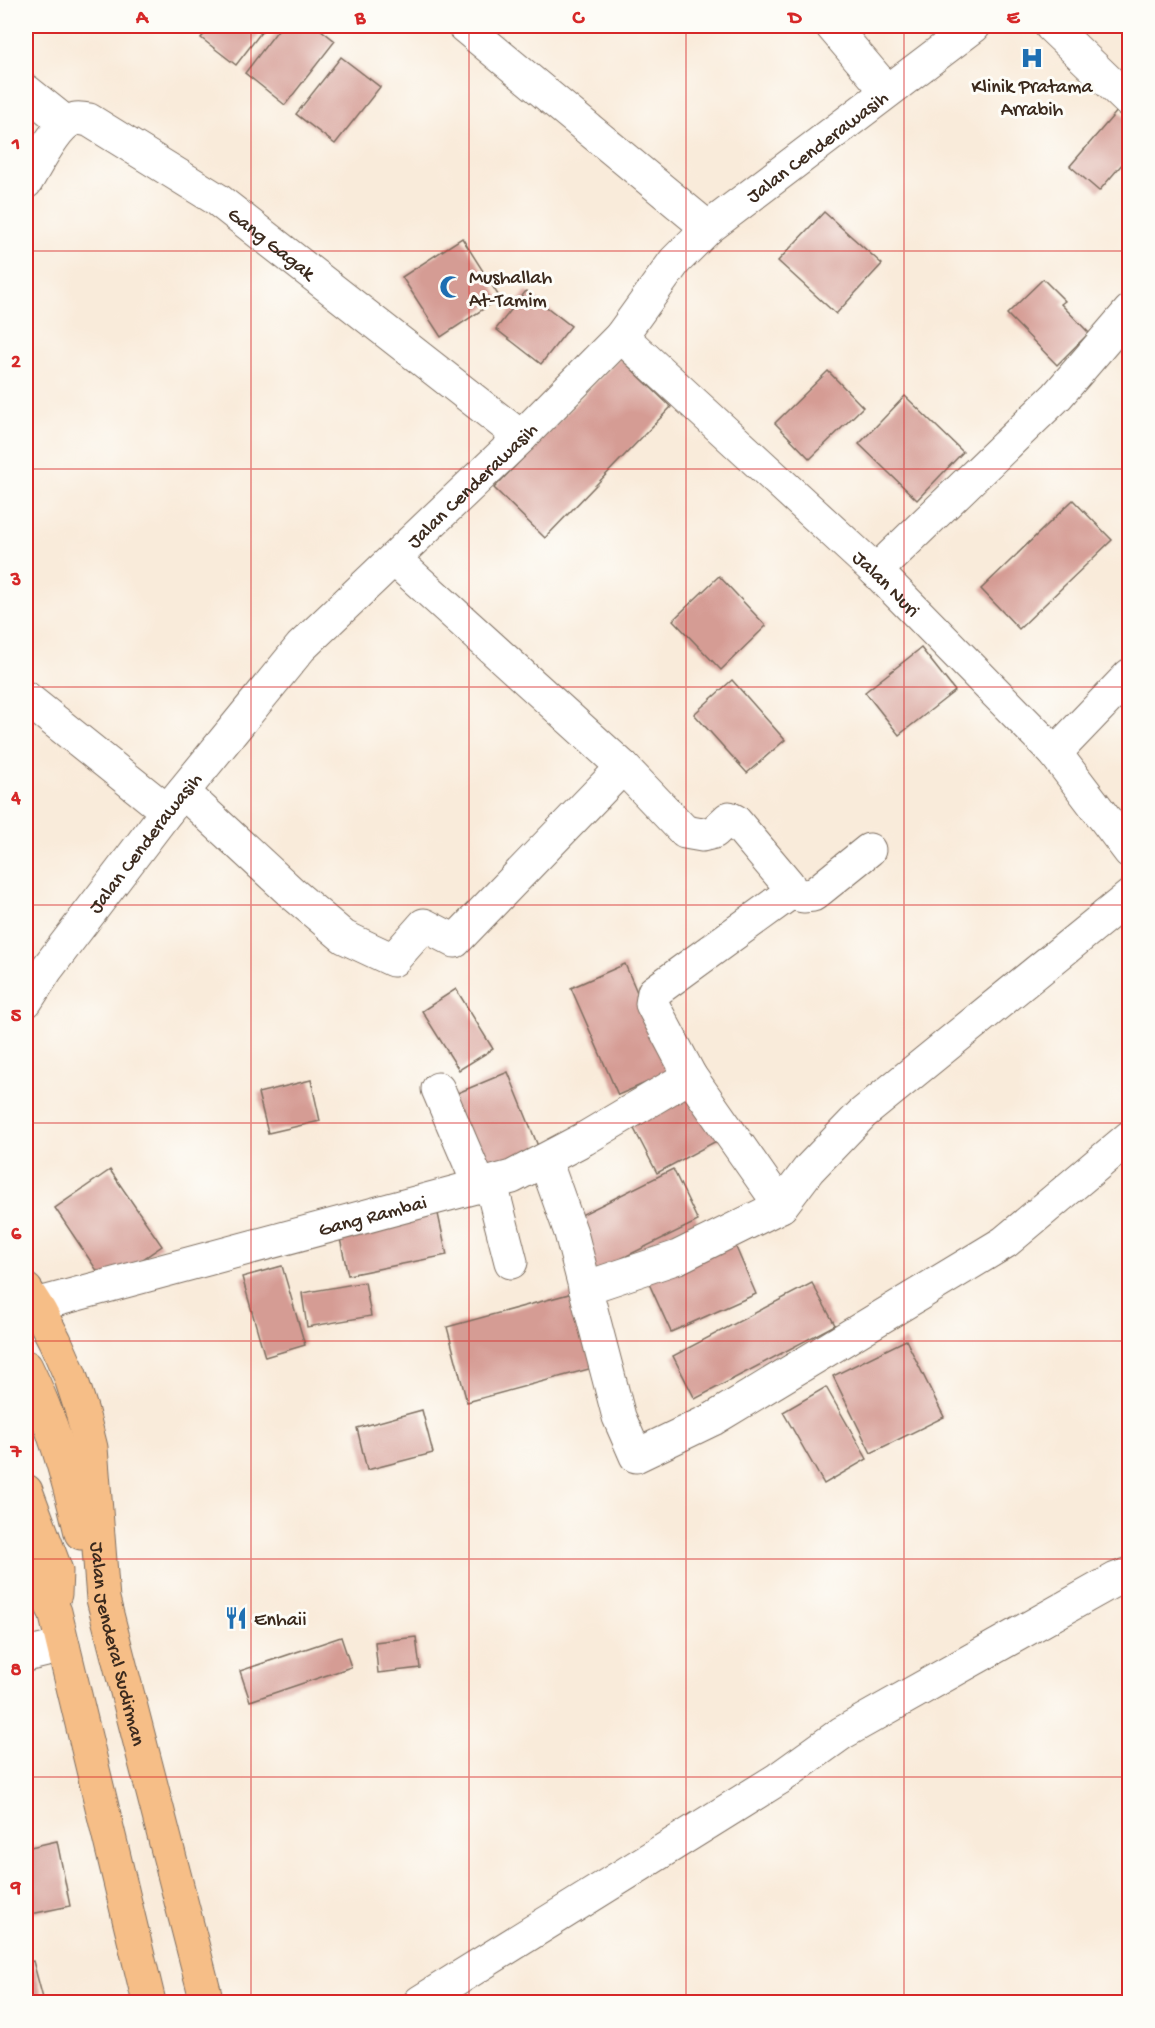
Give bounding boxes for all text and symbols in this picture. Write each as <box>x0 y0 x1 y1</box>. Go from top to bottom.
text: A <box>135 8 150 31</box>
text: B <box>354 8 366 31</box>
text: C <box>572 8 586 31</box>
text: D <box>786 8 802 31</box>
text: E <box>1007 8 1021 31</box>
hospital icon: Klinik Pratama Arrabih <box>1019 45 1045 71</box>
place label: Klinik Pratama Arrabih <box>971 77 1093 123</box>
street label: Jalan Cenderawasih <box>743 87 894 209</box>
text: 1 <box>11 134 20 157</box>
street label: Gang Gagak <box>222 204 320 288</box>
place label: Mushallah At-Tamim <box>469 268 552 314</box>
mosque icon: Mushallah At-Tamim <box>438 274 464 300</box>
text: 2 <box>11 352 21 375</box>
street label: Jalan Cenderawasih <box>404 419 544 554</box>
street label: Jalan Nuri <box>846 547 923 624</box>
text: 3 <box>10 570 21 593</box>
street label: Jalan Cenderawasih <box>85 769 209 919</box>
text: 4 <box>10 788 21 811</box>
text: 5 <box>11 1006 22 1029</box>
street label: Gang Rambai <box>316 1192 430 1244</box>
text: 6 <box>11 1224 22 1247</box>
text: 7 <box>10 1442 23 1465</box>
street label: Jalan Jenderal Sudirman <box>84 1541 149 1749</box>
restaurant icon: Enhaii <box>223 1605 249 1631</box>
place label: Enhaii <box>254 1610 306 1633</box>
text: 8 <box>11 1660 22 1683</box>
text: 9 <box>10 1878 21 1901</box>

